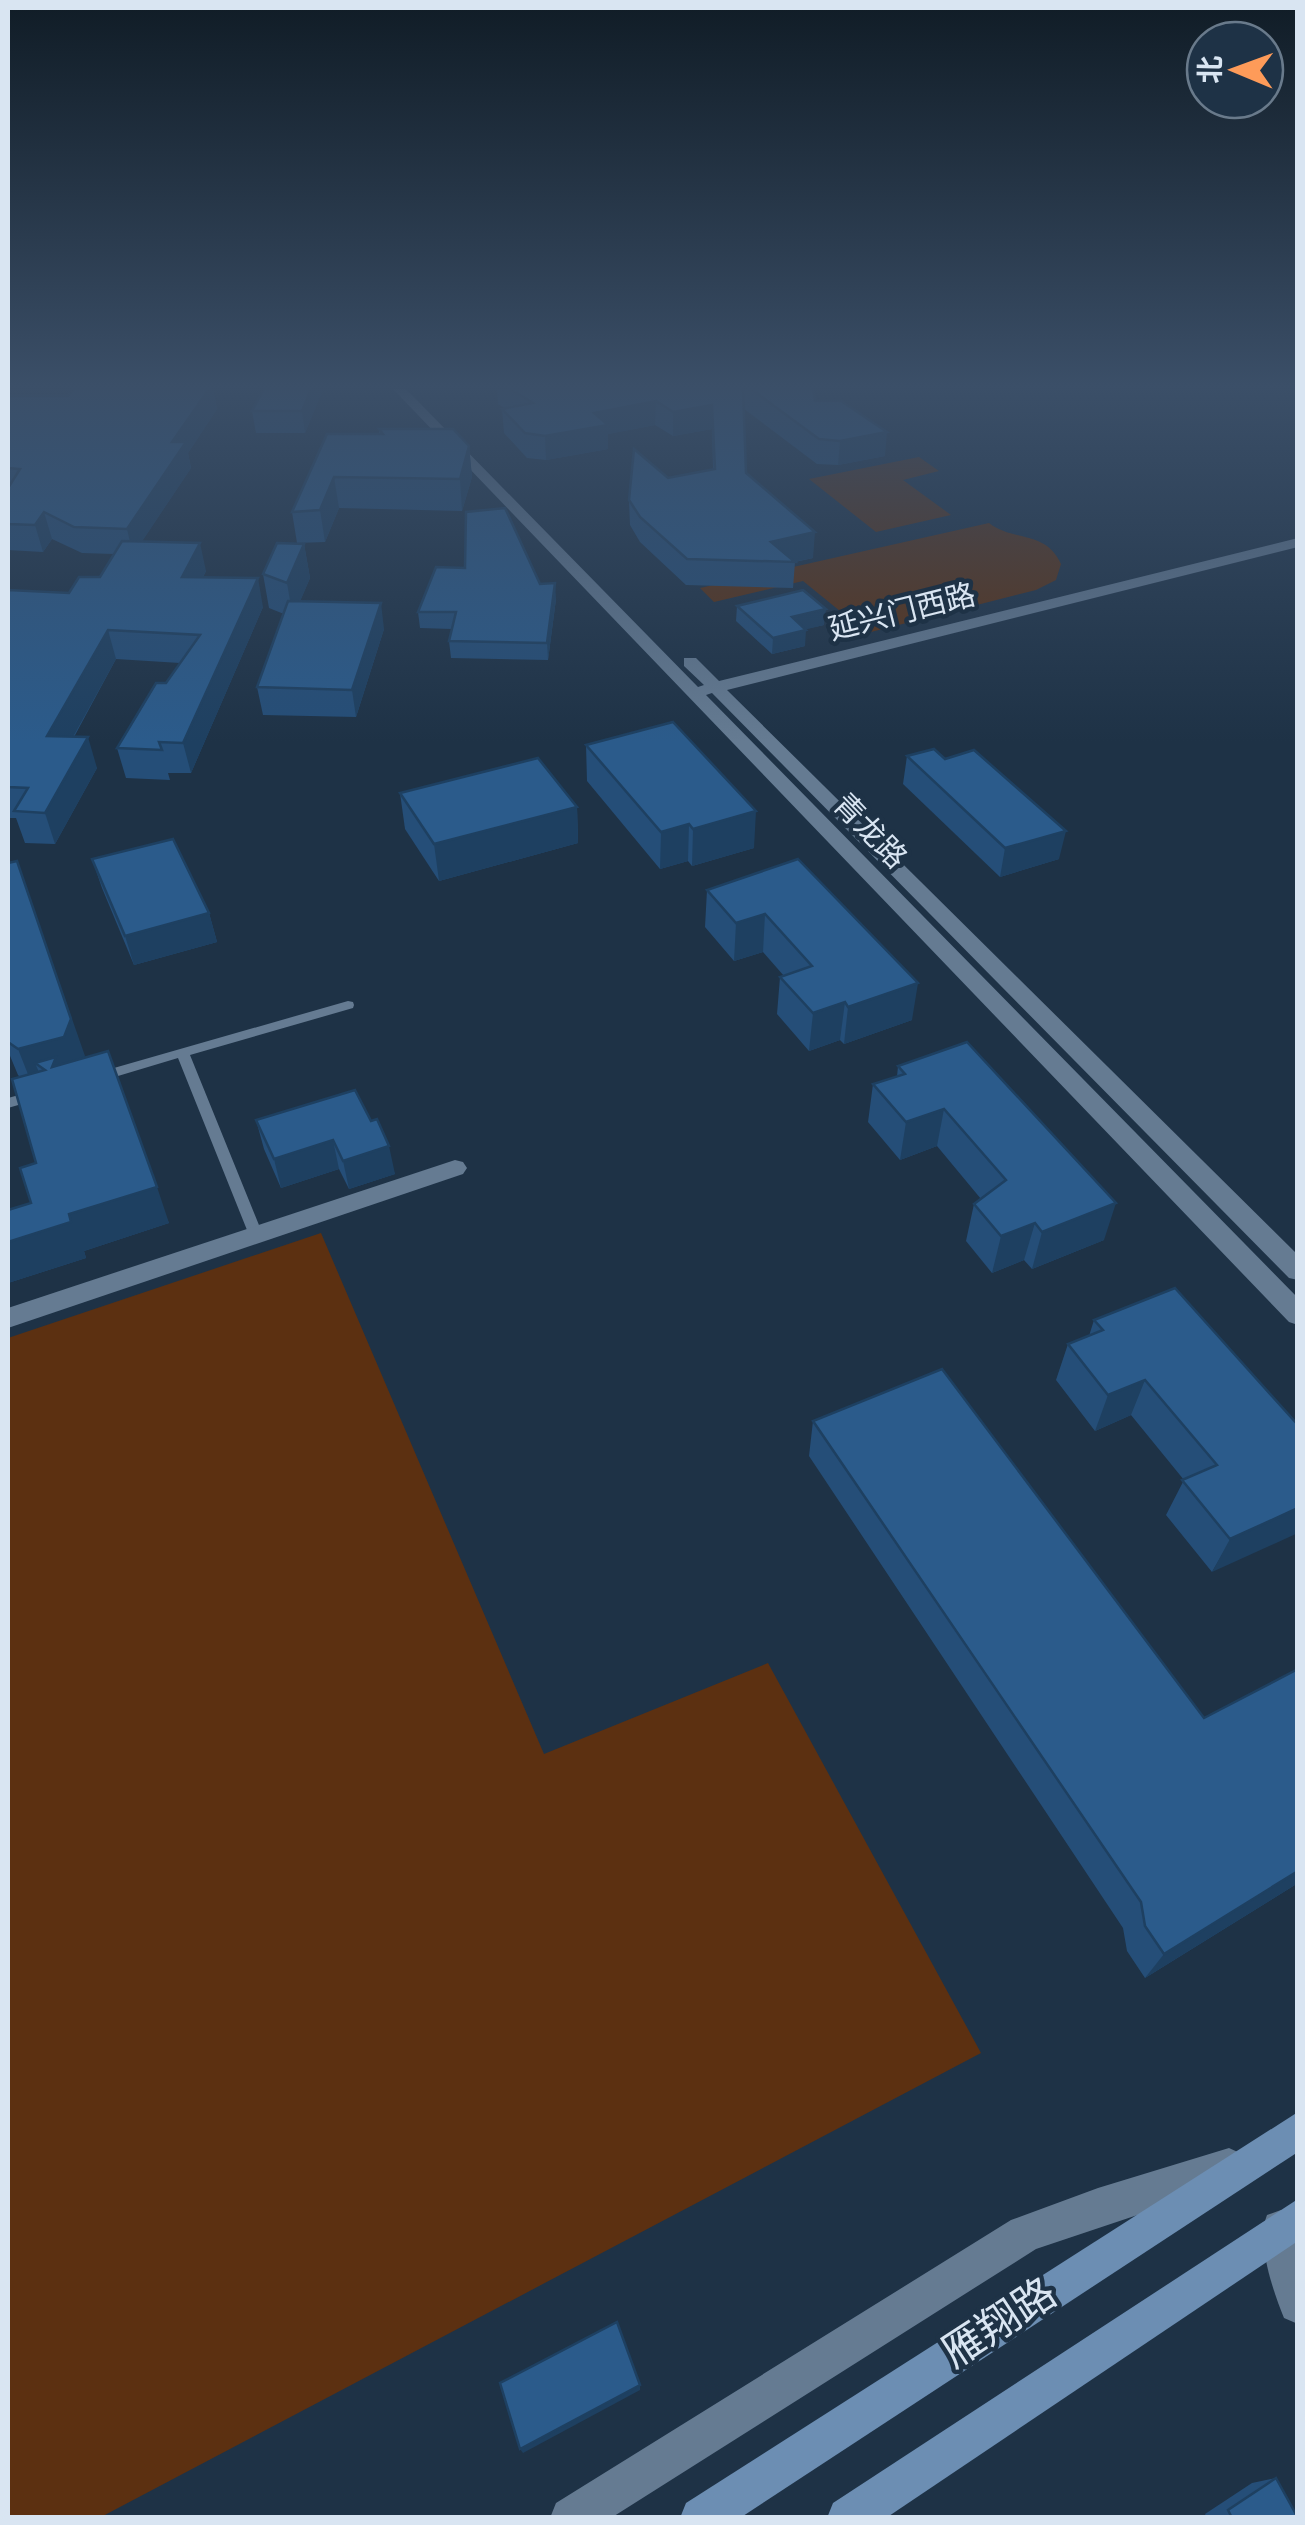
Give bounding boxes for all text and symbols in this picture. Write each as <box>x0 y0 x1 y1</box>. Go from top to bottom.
north arrow <box>1185 20 1285 120</box>
text: 北 <box>1194 55 1227 84</box>
street label: 延兴门西路 <box>825 576 979 648</box>
street label: 青龙路 <box>826 786 914 876</box>
street label: 雁翔路 <box>933 2268 1065 2378</box>

